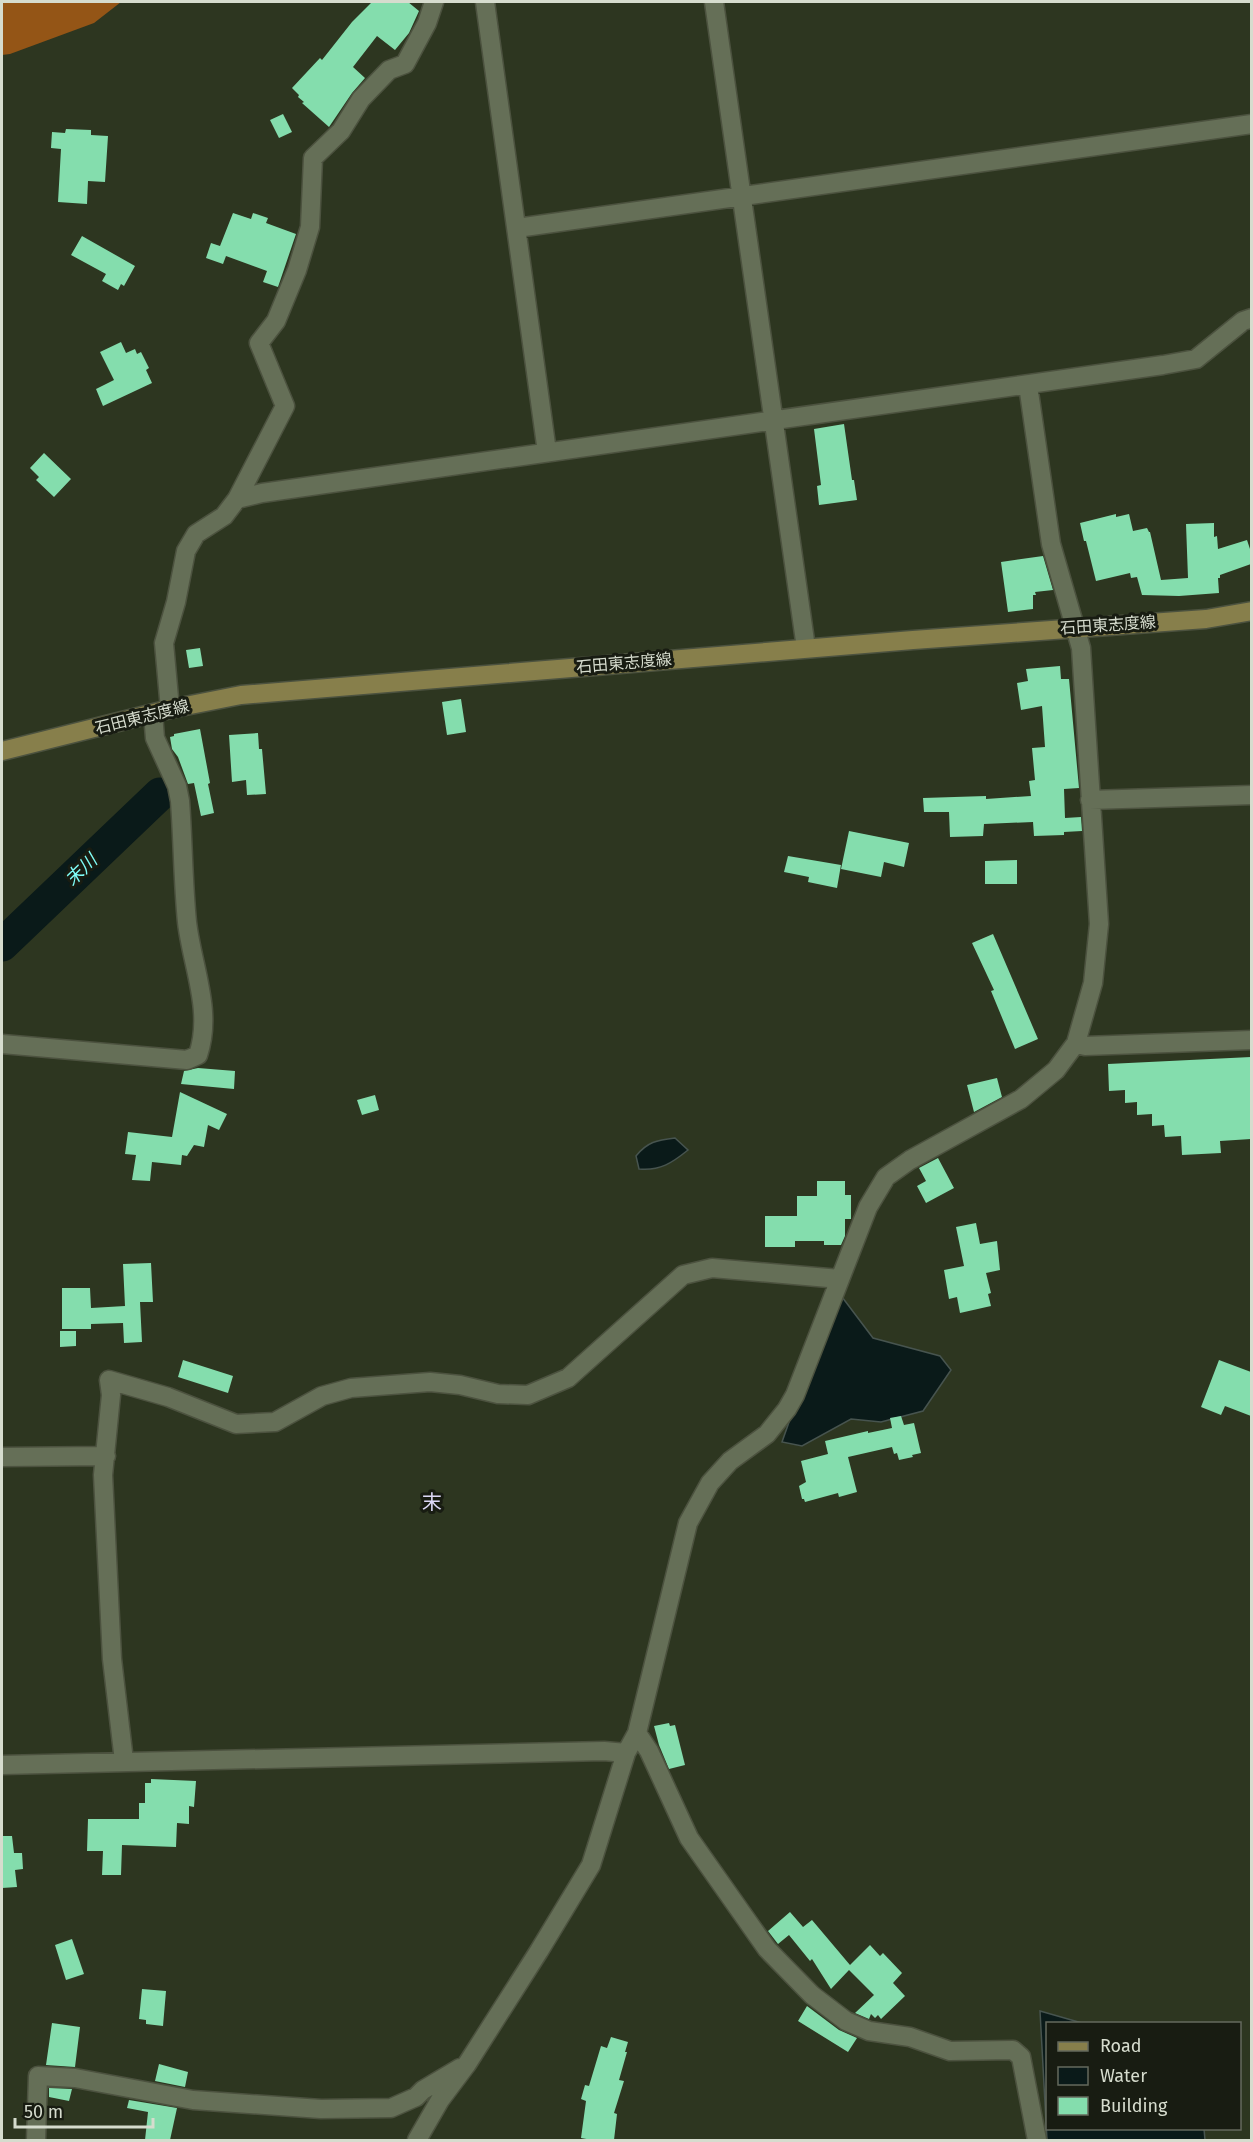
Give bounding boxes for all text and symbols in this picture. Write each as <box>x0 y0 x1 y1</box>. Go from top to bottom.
street label: 石田東志度線 <box>1059 612 1157 638</box>
street label: 石田東志度線 <box>575 649 673 677</box>
street label: 石田東志度線 <box>93 696 191 738</box>
water label: 末川 <box>60 848 103 890</box>
district label: 末 <box>422 1490 442 1514</box>
legend <box>1046 2022 1241 2130</box>
text: Road <box>1100 2035 1142 2057</box>
text: Water <box>1100 2065 1147 2087</box>
scale bar <box>15 2091 153 2129</box>
text: Building <box>1100 2095 1168 2117</box>
text: 50 m <box>24 2101 63 2123</box>

